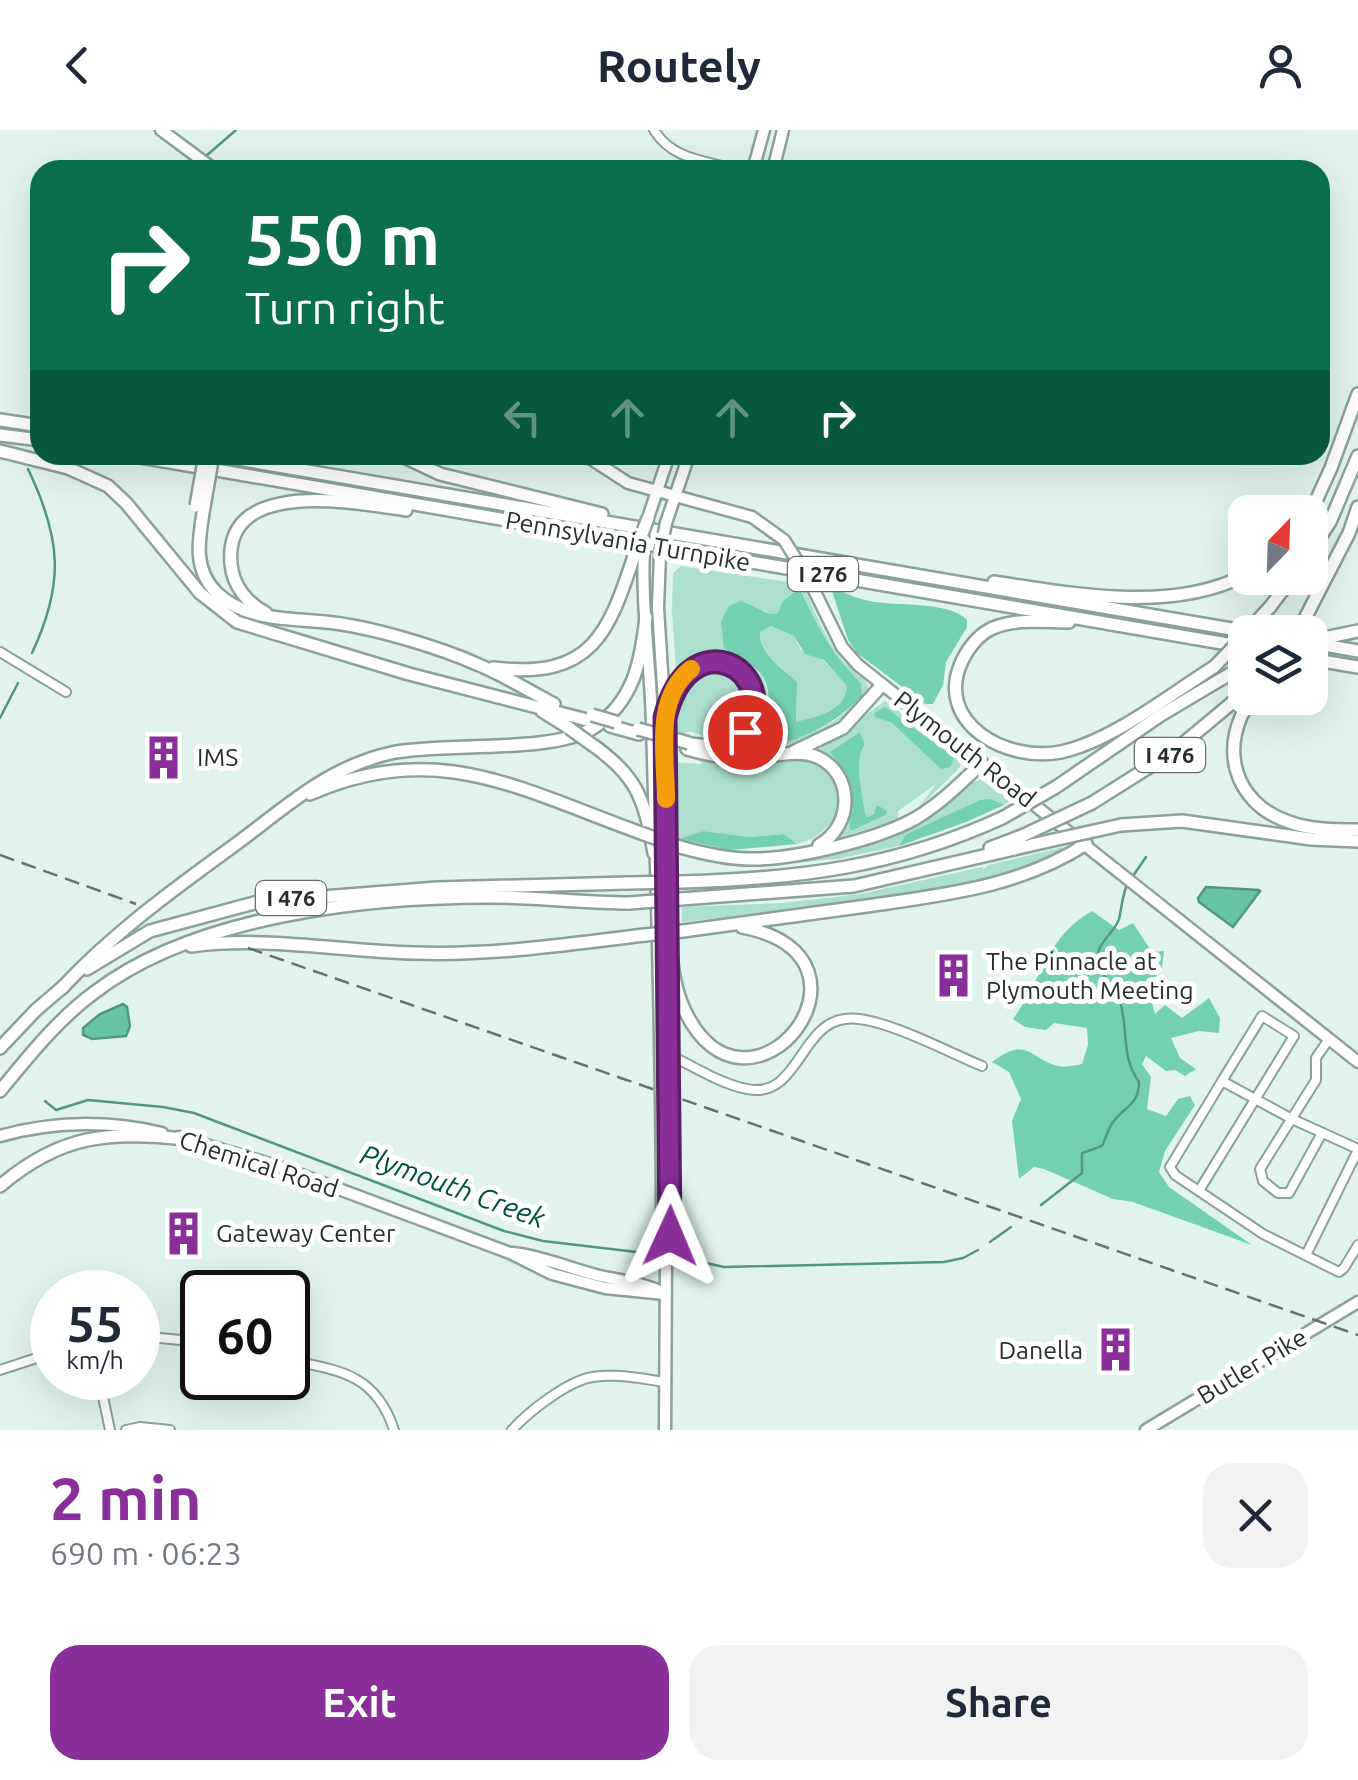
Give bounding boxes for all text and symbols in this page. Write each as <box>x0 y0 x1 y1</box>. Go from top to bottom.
icon: back <box>50 38 105 93</box>
icon: person <box>1253 38 1308 93</box>
text: Routely <box>597 40 761 91</box>
icon: right <box>80 200 210 330</box>
text: 550 m <box>245 200 440 278</box>
text: Turn right <box>245 282 445 333</box>
icon: left <box>495 390 550 445</box>
icon: ahead <box>600 390 655 445</box>
icon: ahead <box>705 390 760 445</box>
icon: right <box>810 390 865 445</box>
north arrow <box>1228 495 1328 595</box>
map controls <box>1228 495 1328 715</box>
street label: Pennsylvania Turnpike <box>503 506 753 576</box>
road number: I 276 <box>788 557 858 591</box>
button: layers <box>1228 615 1328 715</box>
street label: Plymouth Road <box>889 685 1041 813</box>
pin <box>703 690 788 775</box>
icon: arrive <box>718 705 773 760</box>
building icon: IMS <box>140 733 188 781</box>
road number: I 476 <box>1135 738 1205 772</box>
place label: IMS <box>197 743 238 771</box>
road number: I 476 <box>256 881 326 915</box>
place label: The Pinnacle at Plymouth Meeting <box>986 947 1194 1004</box>
building icon: The Pinnacle at Plymouth Meeting <box>929 951 977 999</box>
street label: Chemical Road <box>176 1125 342 1203</box>
water label: Plymouth Creek <box>356 1138 550 1234</box>
position arrow <box>618 1184 722 1288</box>
building icon: Gateway Center <box>159 1209 207 1257</box>
place label: Gateway Center <box>216 1219 396 1247</box>
speed limit sign: 60 <box>180 1270 310 1400</box>
text: 55 <box>67 1295 123 1351</box>
street label: Butler Pike <box>1192 1322 1312 1410</box>
building icon: Danella <box>1092 1326 1140 1374</box>
place label: Danella <box>998 1336 1083 1364</box>
text: km/h <box>66 1346 124 1374</box>
button: close <box>1203 1463 1308 1568</box>
text: 2 min <box>50 1464 202 1531</box>
text: 690 m · 06:23 <box>50 1535 242 1571</box>
button: Exit <box>50 1645 669 1760</box>
button: Share <box>689 1645 1308 1760</box>

